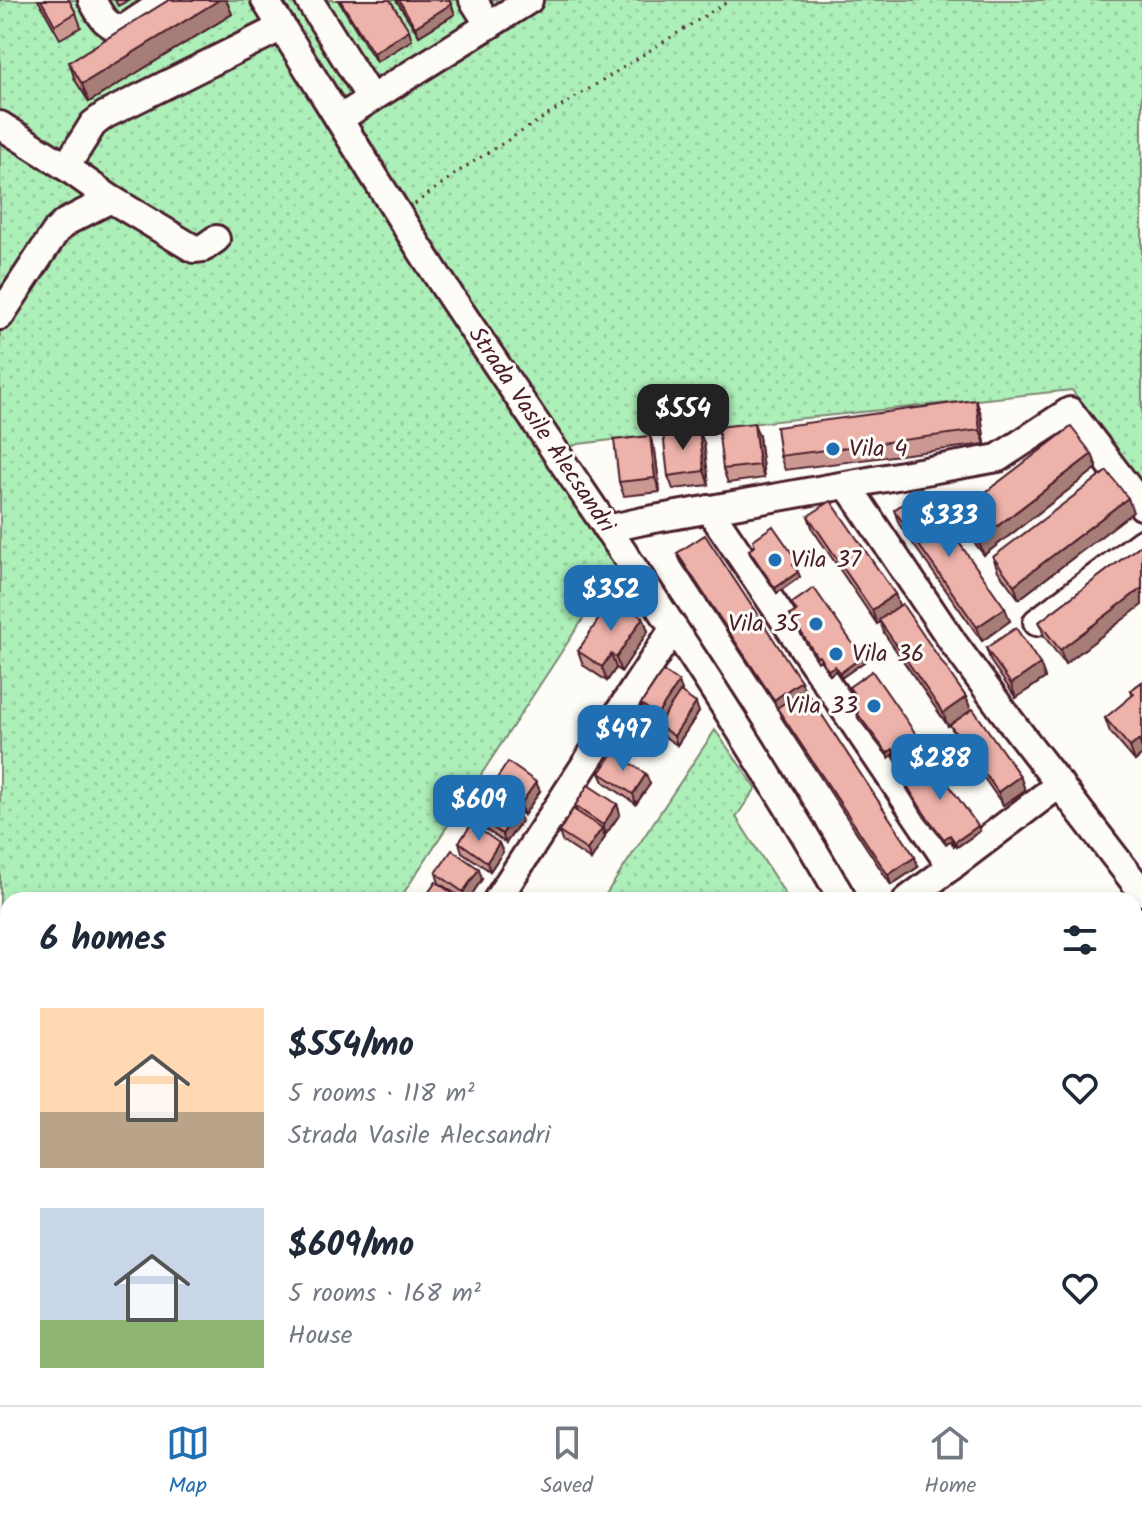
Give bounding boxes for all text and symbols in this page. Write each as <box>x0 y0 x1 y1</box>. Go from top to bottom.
street label: Strada Vasile Alecsandri <box>457 319 626 542</box>
pin: $554 <box>636 384 730 452</box>
text: $554 <box>655 389 711 431</box>
place label: Vila 4 <box>849 430 907 469</box>
marker: Vila 4 <box>824 440 842 458</box>
pin: $333 <box>902 491 996 559</box>
text: $333 <box>920 496 978 538</box>
place label: Vila 37 <box>791 541 862 580</box>
marker: Vila 37 <box>766 551 784 569</box>
pin: $352 <box>564 565 658 633</box>
text: $352 <box>582 570 640 612</box>
place label: Vila 35 <box>728 605 802 644</box>
marker: Vila 35 <box>807 615 825 633</box>
place label: Vila 36 <box>852 635 924 674</box>
marker: Vila 36 <box>827 645 845 663</box>
place label: Vila 33 <box>785 687 858 726</box>
marker: Vila 33 <box>865 697 883 715</box>
pin: $497 <box>576 705 670 773</box>
text: $497 <box>596 710 651 752</box>
pin: $288 <box>893 734 987 802</box>
text: $288 <box>909 739 971 781</box>
pin: $609 <box>432 775 526 843</box>
text: $609 <box>451 780 507 822</box>
text: 6 homes <box>40 913 166 967</box>
icon: filters <box>1058 918 1102 962</box>
text: $554/mo <box>288 1019 414 1073</box>
icon: home <box>104 1040 200 1136</box>
icon: heart <box>1058 1066 1102 1110</box>
text: 5 rooms · 118 m² <box>288 1073 474 1115</box>
text: Strada Vasile Alecsandri <box>288 1115 550 1157</box>
text: $609/mo <box>288 1219 414 1273</box>
icon: home <box>104 1240 200 1336</box>
icon: heart <box>1058 1266 1102 1310</box>
text: 5 rooms · 168 m² <box>288 1273 481 1315</box>
text: House <box>288 1315 352 1357</box>
tab: Map <box>166 1421 210 1504</box>
tab: Saved <box>541 1421 593 1504</box>
tab: Home <box>924 1421 976 1504</box>

